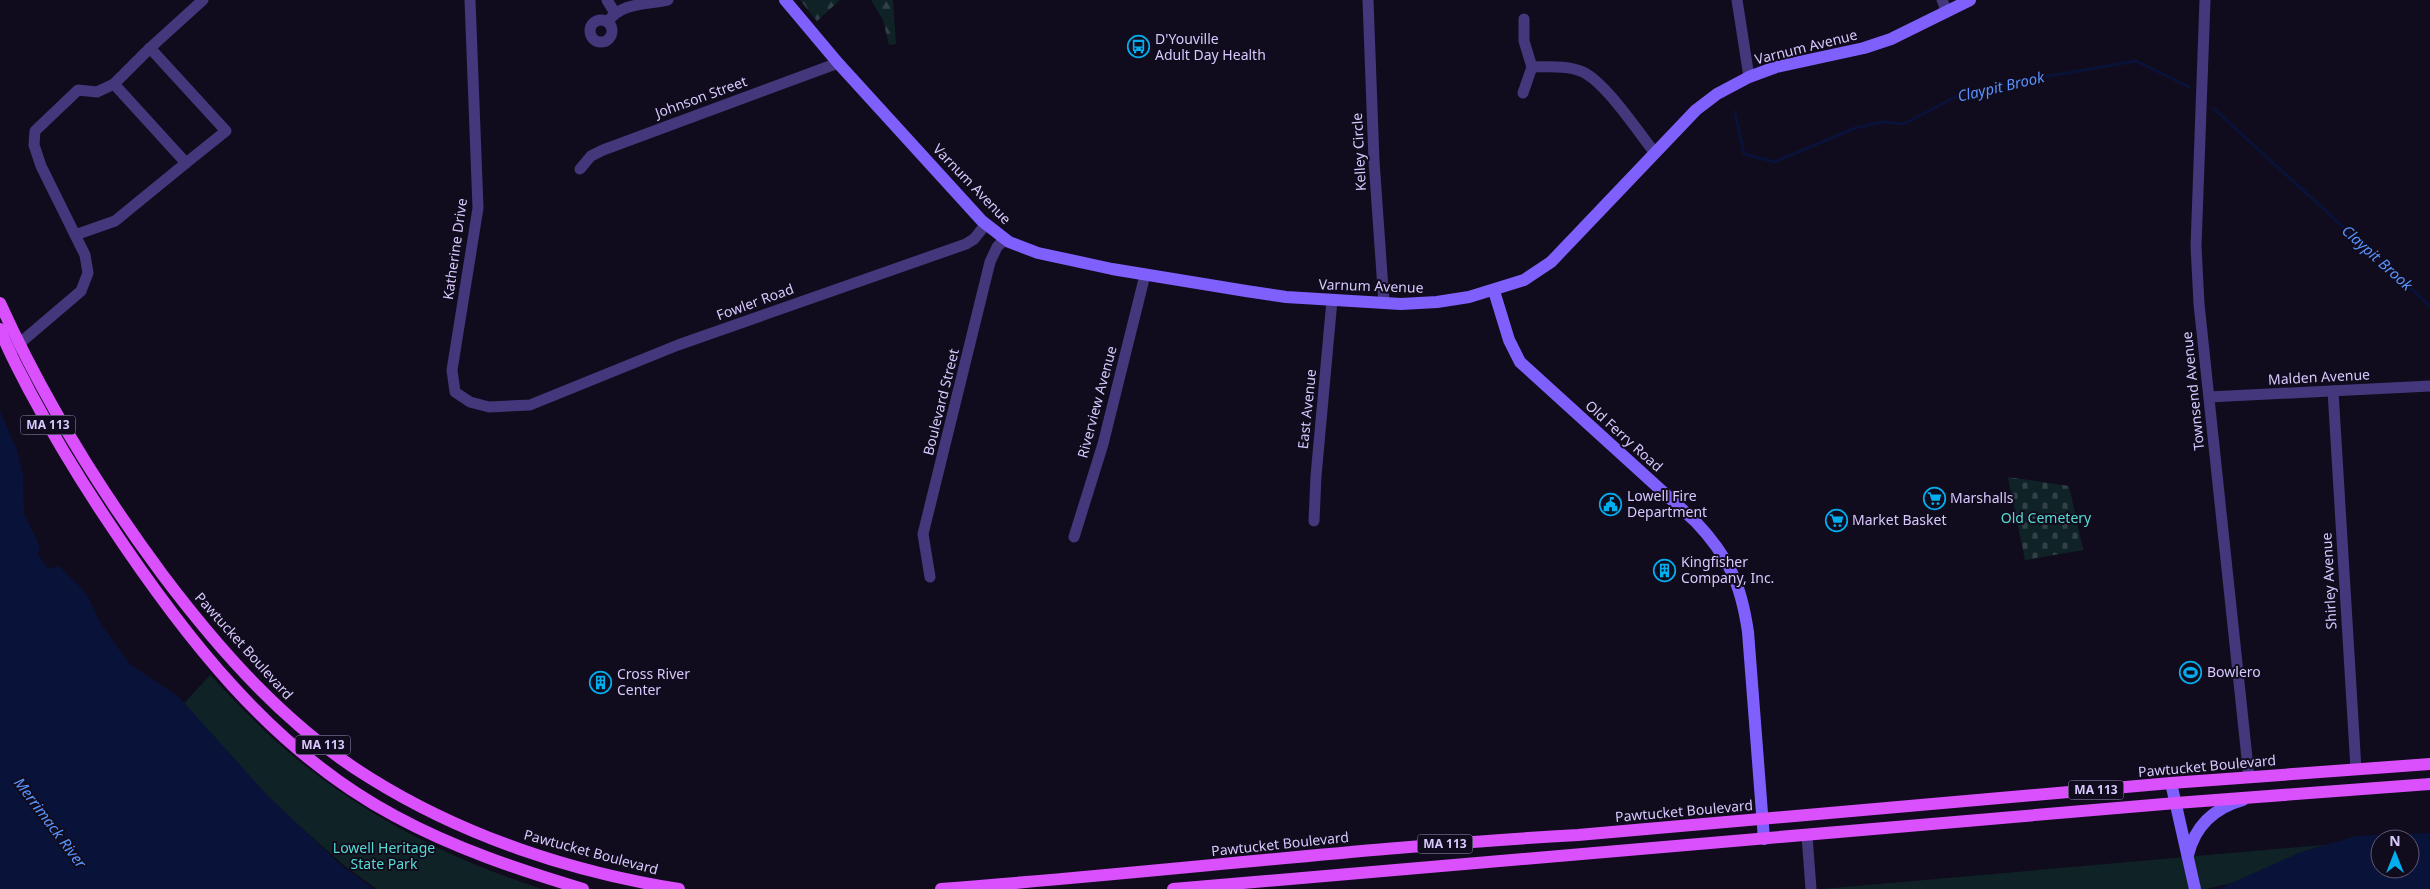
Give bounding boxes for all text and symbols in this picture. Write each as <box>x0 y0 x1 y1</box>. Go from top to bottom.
street label: Varnum Avenue <box>1753 25 1859 68</box>
place label: D'Youville Adult Day Health <box>1155 29 1266 64</box>
bus stop icon: D'Youville Adult Day Health <box>1127 35 1151 59</box>
water label: Claypit Brook <box>1955 66 2047 106</box>
street label: Johnson Street <box>651 71 749 123</box>
street label: Kelley Circle <box>1347 112 1370 192</box>
street label: Varnum Avenue <box>929 139 1016 228</box>
street label: Katherine Drive <box>438 197 471 301</box>
water label: Claypit Brook <box>2338 220 2418 295</box>
street label: Varnum Avenue <box>1318 274 1424 297</box>
street label: Fowler Road <box>714 279 796 324</box>
street label: Townsend Avenue <box>2177 331 2208 451</box>
street label: Riverview Avenue <box>1072 344 1121 460</box>
street label: Boulevard Street <box>918 347 963 457</box>
street label: Malden Avenue <box>2267 364 2371 389</box>
street label: East Avenue <box>1293 368 1320 450</box>
street label: Old Ferry Road <box>1582 396 1667 475</box>
road number: MA 113 <box>20 416 76 434</box>
place label: Lowell Fire Department <box>1627 486 1707 521</box>
supermarket icon: Marshalls <box>1922 486 1946 510</box>
place label: Marshalls <box>1950 488 2014 507</box>
public building icon: Lowell Fire Department <box>1599 492 1623 516</box>
supermarket icon: Market Basket <box>1824 508 1848 532</box>
park label: Old Cemetery <box>2001 508 2092 527</box>
place label: Market Basket <box>1852 510 1947 529</box>
street label: Shirley Avenue <box>2316 532 2341 630</box>
place label: Kingfisher Company, Inc. <box>1681 552 1774 587</box>
building icon: Kingfisher Company, Inc. <box>1653 558 1677 582</box>
street label: Pawtucket Boulevard <box>191 588 298 703</box>
sports icon: Bowlero <box>2179 660 2203 684</box>
place label: Bowlero <box>2207 662 2261 681</box>
place label: Cross River Center <box>617 664 690 699</box>
building icon: Cross River Center <box>589 670 613 694</box>
road number: MA 113 <box>296 736 350 754</box>
street label: Pawtucket Boulevard <box>2137 750 2277 781</box>
water label: Merrimack River <box>10 773 92 873</box>
road number: MA 113 <box>2068 780 2124 800</box>
street label: Pawtucket Boulevard <box>1614 795 1754 826</box>
street label: Pawtucket Boulevard <box>522 824 660 879</box>
street label: Pawtucket Boulevard <box>1210 827 1350 860</box>
north arrow <box>2370 829 2420 879</box>
text: N <box>2389 831 2401 850</box>
road number: MA 113 <box>1418 834 1472 854</box>
park label: Lowell Heritage State Park <box>333 838 435 873</box>

